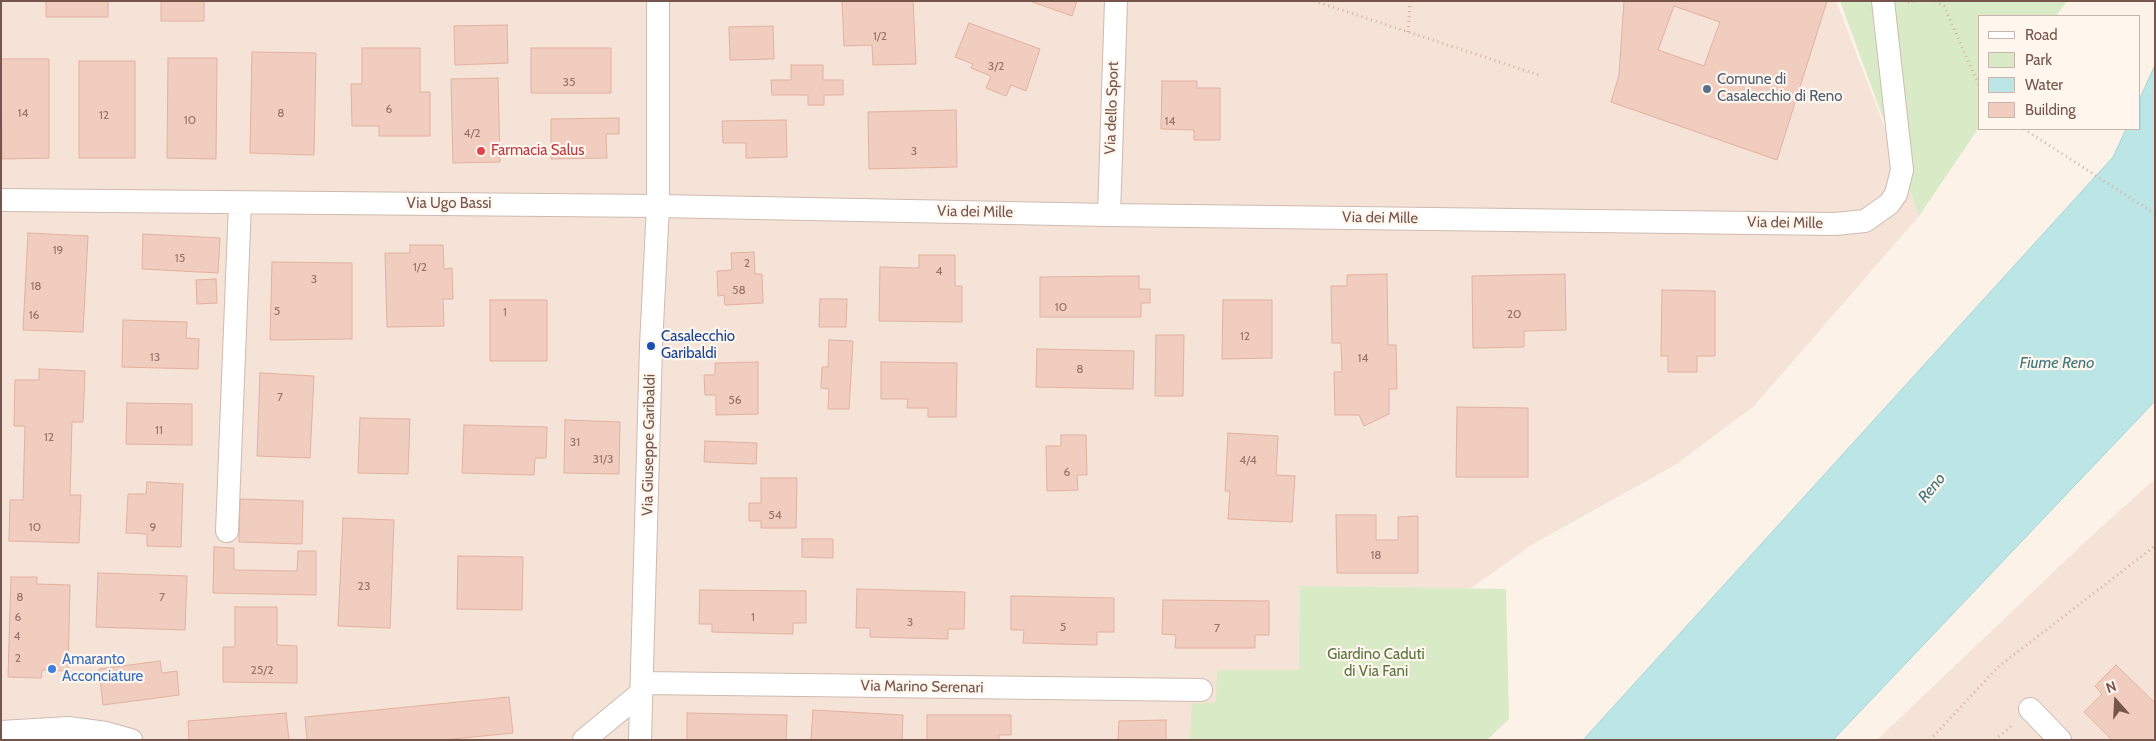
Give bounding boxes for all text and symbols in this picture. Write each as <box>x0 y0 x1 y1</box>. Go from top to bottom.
legend <box>1978 15 2141 130</box>
text: Road <box>2025 26 2058 44</box>
house number: 1/2 <box>873 29 887 43</box>
text: Park <box>2025 51 2052 69</box>
house number: 3/2 <box>988 59 1004 73</box>
street label: Via dello Sport <box>1101 61 1123 155</box>
place label: Comune di Casalecchio di Reno <box>1717 71 1842 106</box>
house number: 35 <box>563 75 575 89</box>
text: Water <box>2025 76 2063 94</box>
marker: Comune di Casalecchio di Reno <box>1701 83 1713 95</box>
text: Building <box>2025 101 2076 119</box>
house number: 6 <box>386 102 392 116</box>
house number: 14 <box>18 106 28 120</box>
house number: 8 <box>277 106 285 120</box>
house number: 12 <box>99 108 109 122</box>
house number: 10 <box>184 113 196 127</box>
house number: 14 <box>1165 114 1175 128</box>
house number: 4/2 <box>463 126 481 140</box>
place label: Farmacia Salus <box>491 142 584 160</box>
house number: 3 <box>911 144 917 158</box>
marker: Farmacia Salus <box>475 145 487 157</box>
street label: Via Ugo Bassi <box>406 195 492 213</box>
street label: Via dei Mille <box>937 202 1013 222</box>
street label: Via dei Mille <box>1342 208 1418 228</box>
street label: Via dei Mille <box>1747 213 1823 233</box>
house number: 19 <box>53 243 63 257</box>
house number: 15 <box>175 251 185 265</box>
house number: 2 <box>744 256 750 270</box>
house number: 1/2 <box>413 260 427 274</box>
house number: 4 <box>936 264 942 278</box>
house number: 3 <box>311 272 317 286</box>
house number: 18 <box>30 279 42 293</box>
house number: 58 <box>732 283 746 297</box>
house number: 10 <box>1055 300 1067 314</box>
house number: 5 <box>274 304 280 318</box>
house number: 1 <box>503 305 507 319</box>
house number: 20 <box>1507 307 1521 321</box>
house number: 16 <box>29 308 39 322</box>
place label: Casalecchio Garibaldi <box>661 328 735 363</box>
house number: 12 <box>1240 329 1250 343</box>
marker: Casalecchio Garibaldi <box>645 340 657 352</box>
house number: 13 <box>150 350 160 364</box>
house number: 14 <box>1358 351 1368 365</box>
water label: Fiume Reno <box>2020 353 2094 373</box>
house number: 8 <box>1076 362 1084 376</box>
street label: Via Giuseppe Garibaldi <box>639 374 659 516</box>
house number: 7 <box>277 390 283 404</box>
house number: 56 <box>728 393 742 407</box>
house number: 11 <box>155 423 163 437</box>
house number: 12 <box>44 430 54 444</box>
house number: 31 <box>570 435 580 449</box>
house number: 31/3 <box>593 452 613 466</box>
house number: 4/4 <box>1239 453 1257 467</box>
house number: 6 <box>1064 465 1070 479</box>
water label: Reno <box>1914 469 1950 507</box>
house number: 54 <box>768 508 782 522</box>
house number: 10 <box>29 520 41 534</box>
house number: 9 <box>150 520 156 534</box>
house number: 18 <box>1370 548 1382 562</box>
house number: 23 <box>358 579 370 593</box>
house number: 8 <box>16 590 24 604</box>
house number: 7 <box>159 590 165 604</box>
house number: 6 <box>15 610 21 624</box>
house number: 1 <box>751 610 755 624</box>
house number: 3 <box>907 615 913 629</box>
house number: 5 <box>1060 620 1066 634</box>
house number: 7 <box>1214 621 1220 635</box>
house number: 4 <box>14 629 20 643</box>
park label: Giardino Caduti di Via Fani <box>1327 646 1425 681</box>
house number: 2 <box>15 651 21 665</box>
place label: Amaranto Acconciature <box>62 651 143 686</box>
marker: Amaranto Acconciature <box>46 663 58 675</box>
house number: 25/2 <box>251 663 273 677</box>
north arrow <box>2091 676 2141 726</box>
street label: Via Marino Serenari <box>860 677 984 697</box>
text: N <box>2104 677 2119 697</box>

